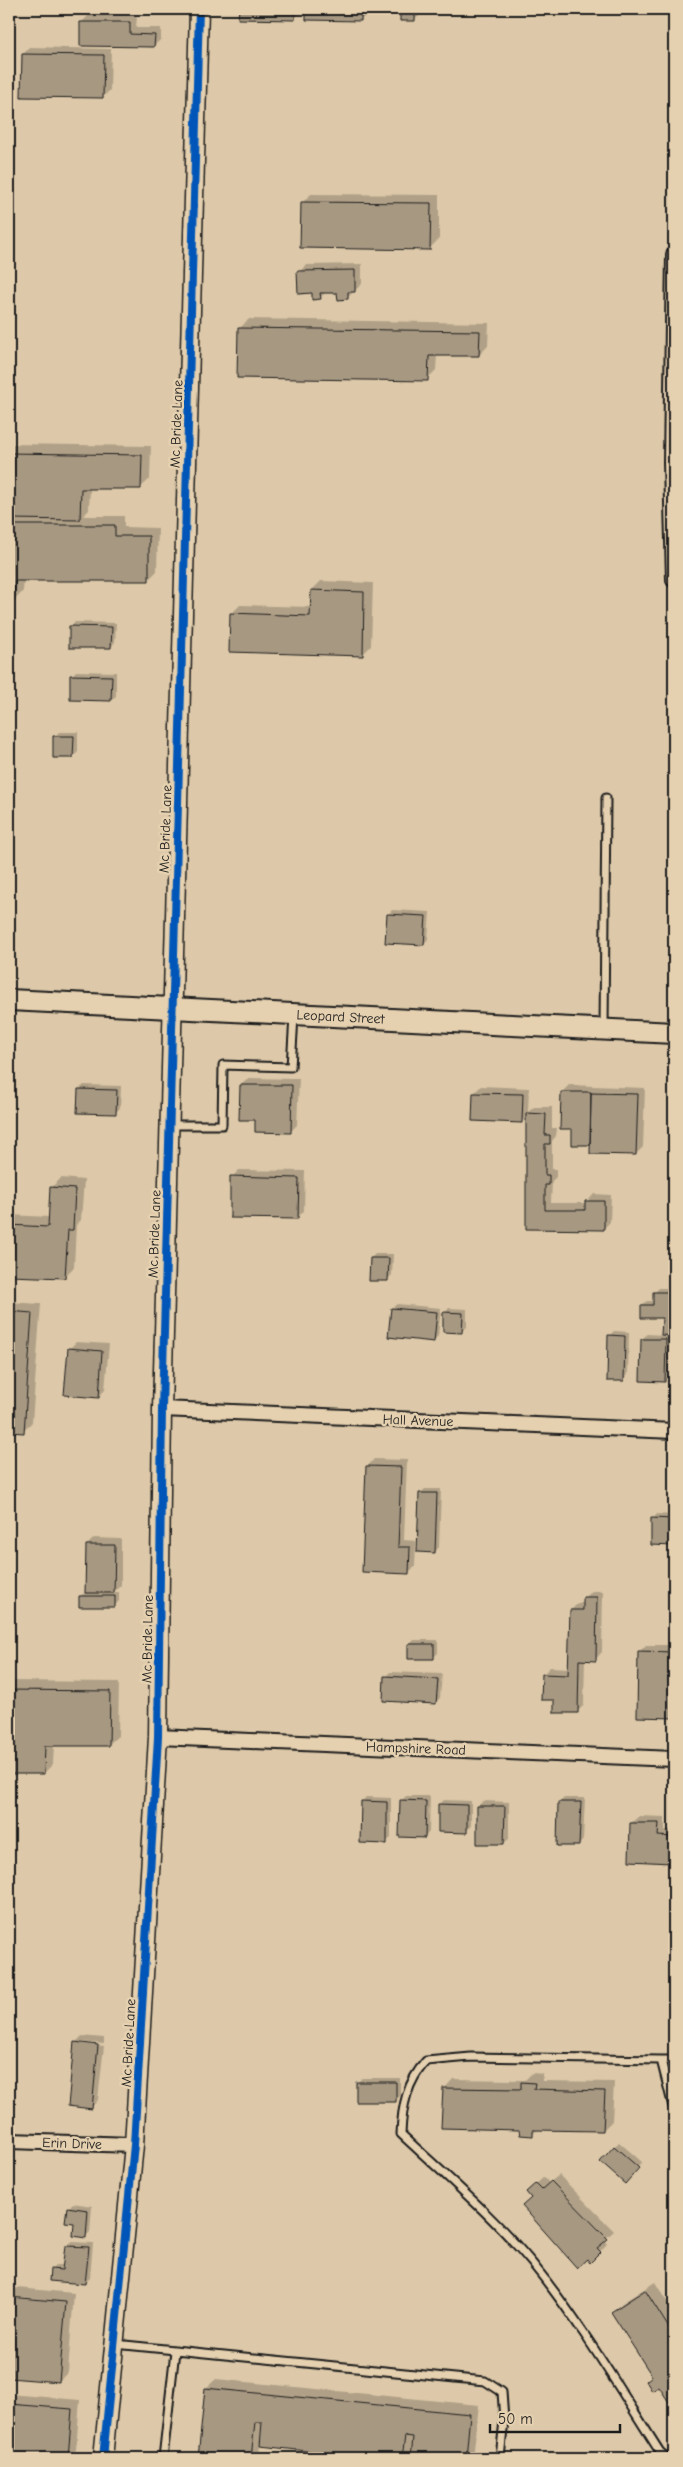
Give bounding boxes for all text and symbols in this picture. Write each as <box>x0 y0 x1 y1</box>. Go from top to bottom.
street label: Mc Bride Lane <box>166 380 187 469</box>
street label: Mc Bride Lane <box>155 785 176 874</box>
street label: Leopard Street <box>296 1006 386 1028</box>
street label: Mc Bride Lane <box>144 1190 165 1279</box>
street label: Hall Avenue <box>382 1411 454 1430</box>
street label: Mc Bride Lane <box>138 1595 157 1683</box>
street label: Hampshire Road <box>366 1738 466 1759</box>
street label: Mc Bride Lane <box>118 1998 139 2088</box>
street label: Erin Drive <box>42 2134 102 2153</box>
scale bar <box>490 2402 620 2434</box>
text: 50 m <box>498 2410 533 2428</box>

